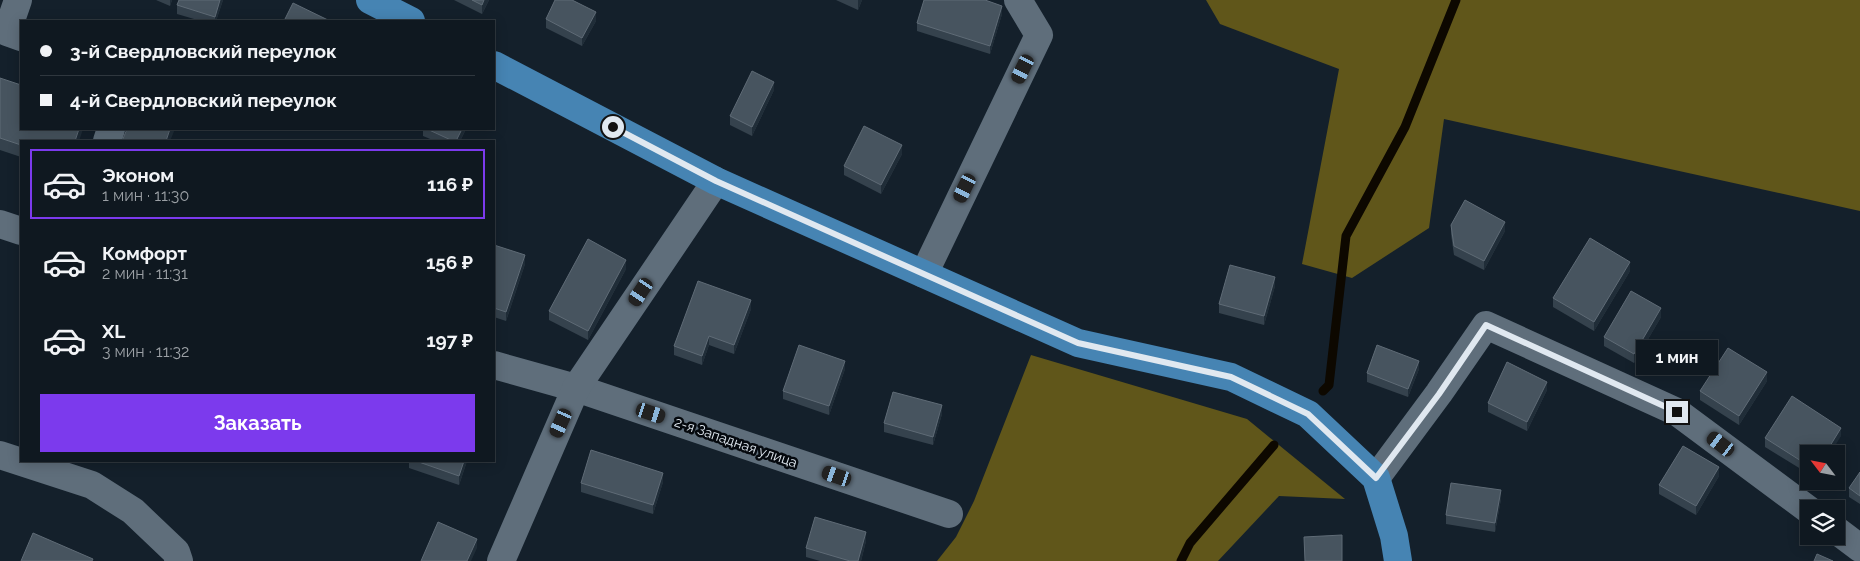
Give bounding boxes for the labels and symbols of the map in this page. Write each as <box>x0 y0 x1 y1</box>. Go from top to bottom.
car <box>1009 52 1036 86</box>
route start <box>602 116 624 138</box>
car <box>951 171 978 205</box>
car <box>626 275 655 309</box>
callout: 1 мин <box>1636 340 1718 374</box>
car <box>634 401 667 425</box>
route end <box>1666 401 1688 423</box>
car <box>548 406 573 440</box>
street label: 2-я Западная улица <box>672 413 800 471</box>
car <box>1704 429 1737 459</box>
north arrow <box>1800 445 1845 490</box>
car <box>820 464 853 488</box>

